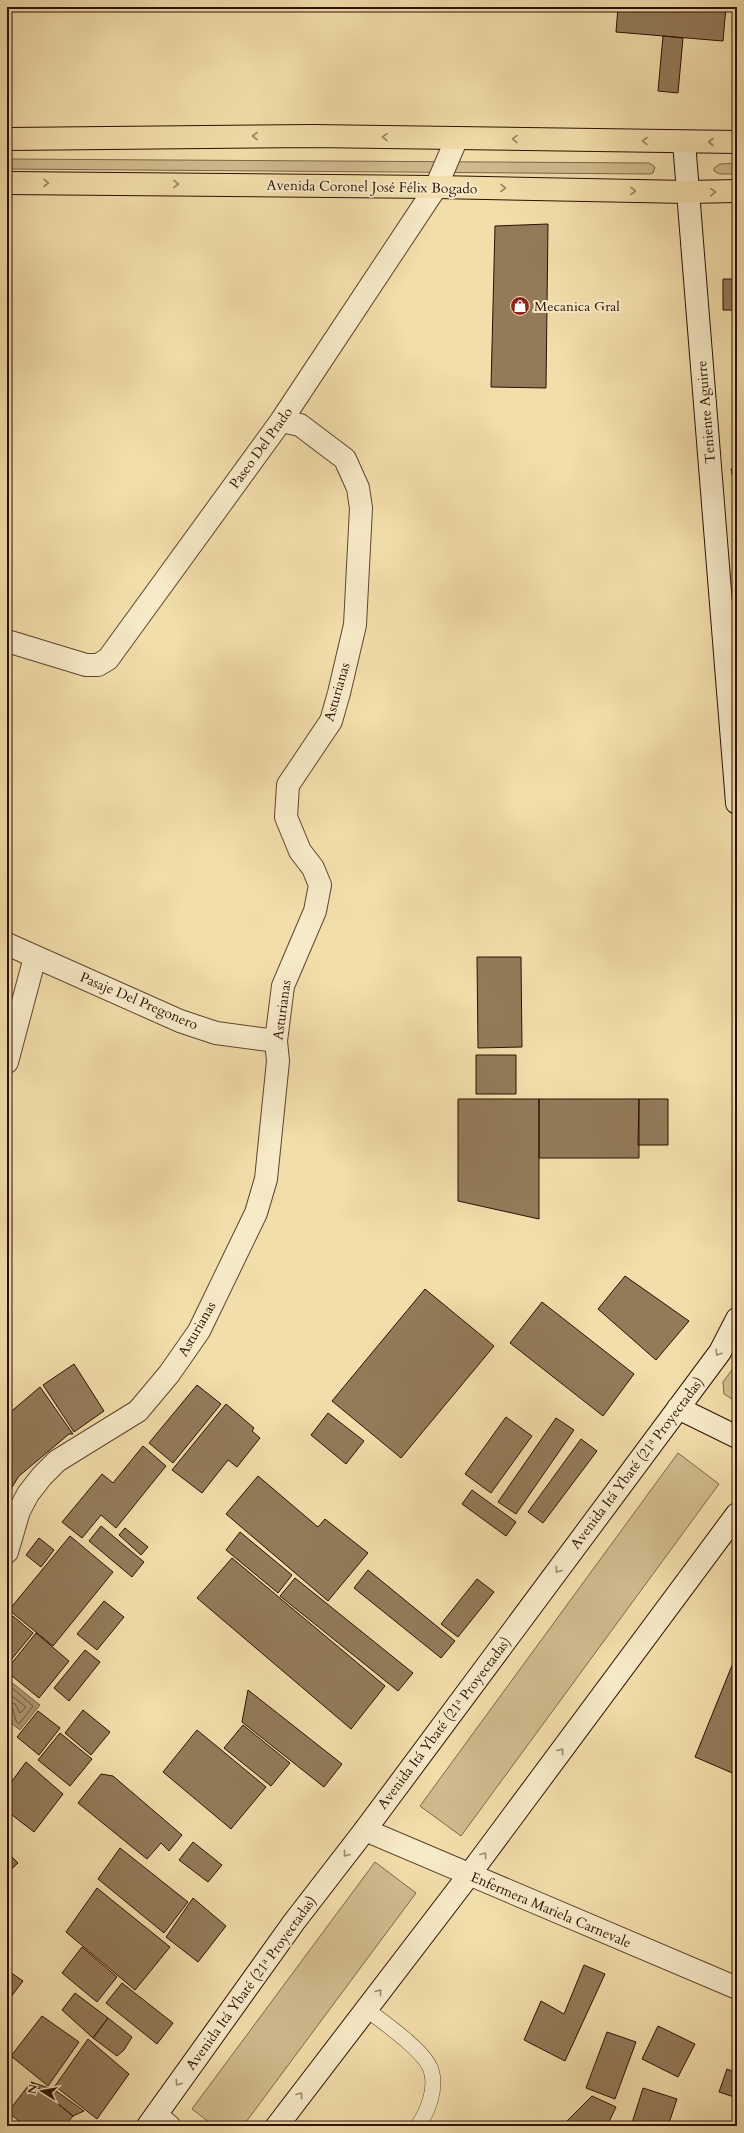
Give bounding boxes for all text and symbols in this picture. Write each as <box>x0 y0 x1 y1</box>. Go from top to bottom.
one-way arrow <box>252 132 258 140</box>
one-way arrow <box>382 133 388 141</box>
one-way arrow <box>512 135 518 143</box>
one-way arrow <box>642 137 648 145</box>
one-way arrow <box>708 138 714 146</box>
street label: Avenida Coronel José Félix Bogado <box>266 176 478 198</box>
one-way arrow <box>43 179 49 187</box>
one-way arrow <box>173 180 179 188</box>
one-way arrow <box>500 184 506 193</box>
one-way arrow <box>630 187 636 195</box>
one-way arrow <box>710 188 716 196</box>
shop icon: Mecanica Gral <box>509 295 531 317</box>
place label: Mecanica Gral <box>534 297 620 316</box>
street label: Teniente Aguirre <box>692 360 720 464</box>
street label: Paseo Del Prado <box>225 403 297 492</box>
street label: Asturianas <box>320 660 355 724</box>
street label: Pasaje Del Pregonero <box>77 968 201 1035</box>
street label: Asturianas <box>268 978 296 1041</box>
street label: Asturianas <box>174 1298 221 1360</box>
one-way arrow <box>716 1349 723 1356</box>
street label: Avenida Itá Ybaté (21ª Proyectadas) <box>566 1373 708 1553</box>
one-way arrow <box>555 1566 562 1573</box>
street label: Avenida Itá Ybaté (21ª Proyectadas) <box>373 1633 515 1813</box>
one-way arrow <box>556 1748 563 1755</box>
one-way arrow <box>344 1849 351 1856</box>
one-way arrow <box>479 1852 486 1859</box>
street label: Enfermera Mariela Carnevale <box>468 1868 634 1952</box>
street label: Avenida Itá Ybaté (21ª Proyectadas) <box>181 1892 321 2074</box>
one-way arrow <box>375 1989 382 1996</box>
north arrow <box>22 2071 62 2111</box>
one-way arrow <box>175 2079 183 2086</box>
text: N <box>24 2083 41 2095</box>
one-way arrow <box>296 2092 303 2099</box>

